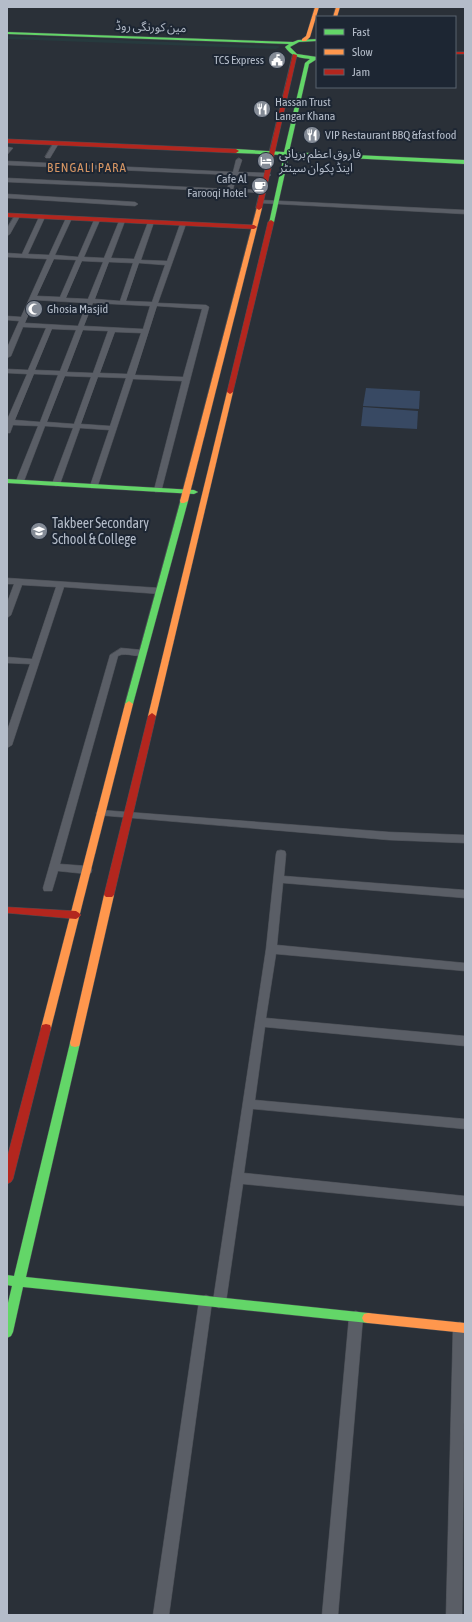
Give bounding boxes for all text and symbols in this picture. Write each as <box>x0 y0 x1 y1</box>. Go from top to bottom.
legend <box>316 16 456 88</box>
street label: مین کورنگی روڈ <box>115 18 187 35</box>
text: Fast <box>352 25 370 39</box>
text: Slow <box>352 45 373 59</box>
public building icon: TCS Express <box>267 50 287 70</box>
place label: TCS Express <box>214 53 264 67</box>
text: Jam <box>352 65 370 79</box>
place label: Hassan Trust Langar Khana <box>275 95 335 123</box>
restaurant icon: Hassan Trust Langar Khana <box>252 99 272 119</box>
restaurant icon: VIP Restaurant BBQ &fast food <box>302 125 322 145</box>
place label: VIP Restaurant BBQ &fast food <box>325 128 457 142</box>
place label: فاروق اعظم بریانی اینڈ پکوان سینٹر <box>278 147 361 176</box>
hotel icon: فاروق اعظم بریانی اینڈ پکوان سینٹر <box>256 151 276 171</box>
district label: BENGALI PARA <box>47 160 127 175</box>
place label: Cafe Al Farooqi Hotel <box>187 172 248 200</box>
cafe icon: Cafe Al Farooqi Hotel <box>250 176 270 196</box>
mosque icon: Ghosia Masjid <box>24 299 44 319</box>
place label: Ghosia Masjid <box>47 302 108 316</box>
place label: Takbeer Secondary School & College <box>52 515 149 547</box>
school or university icon: Takbeer Secondary School & College <box>29 521 49 541</box>

